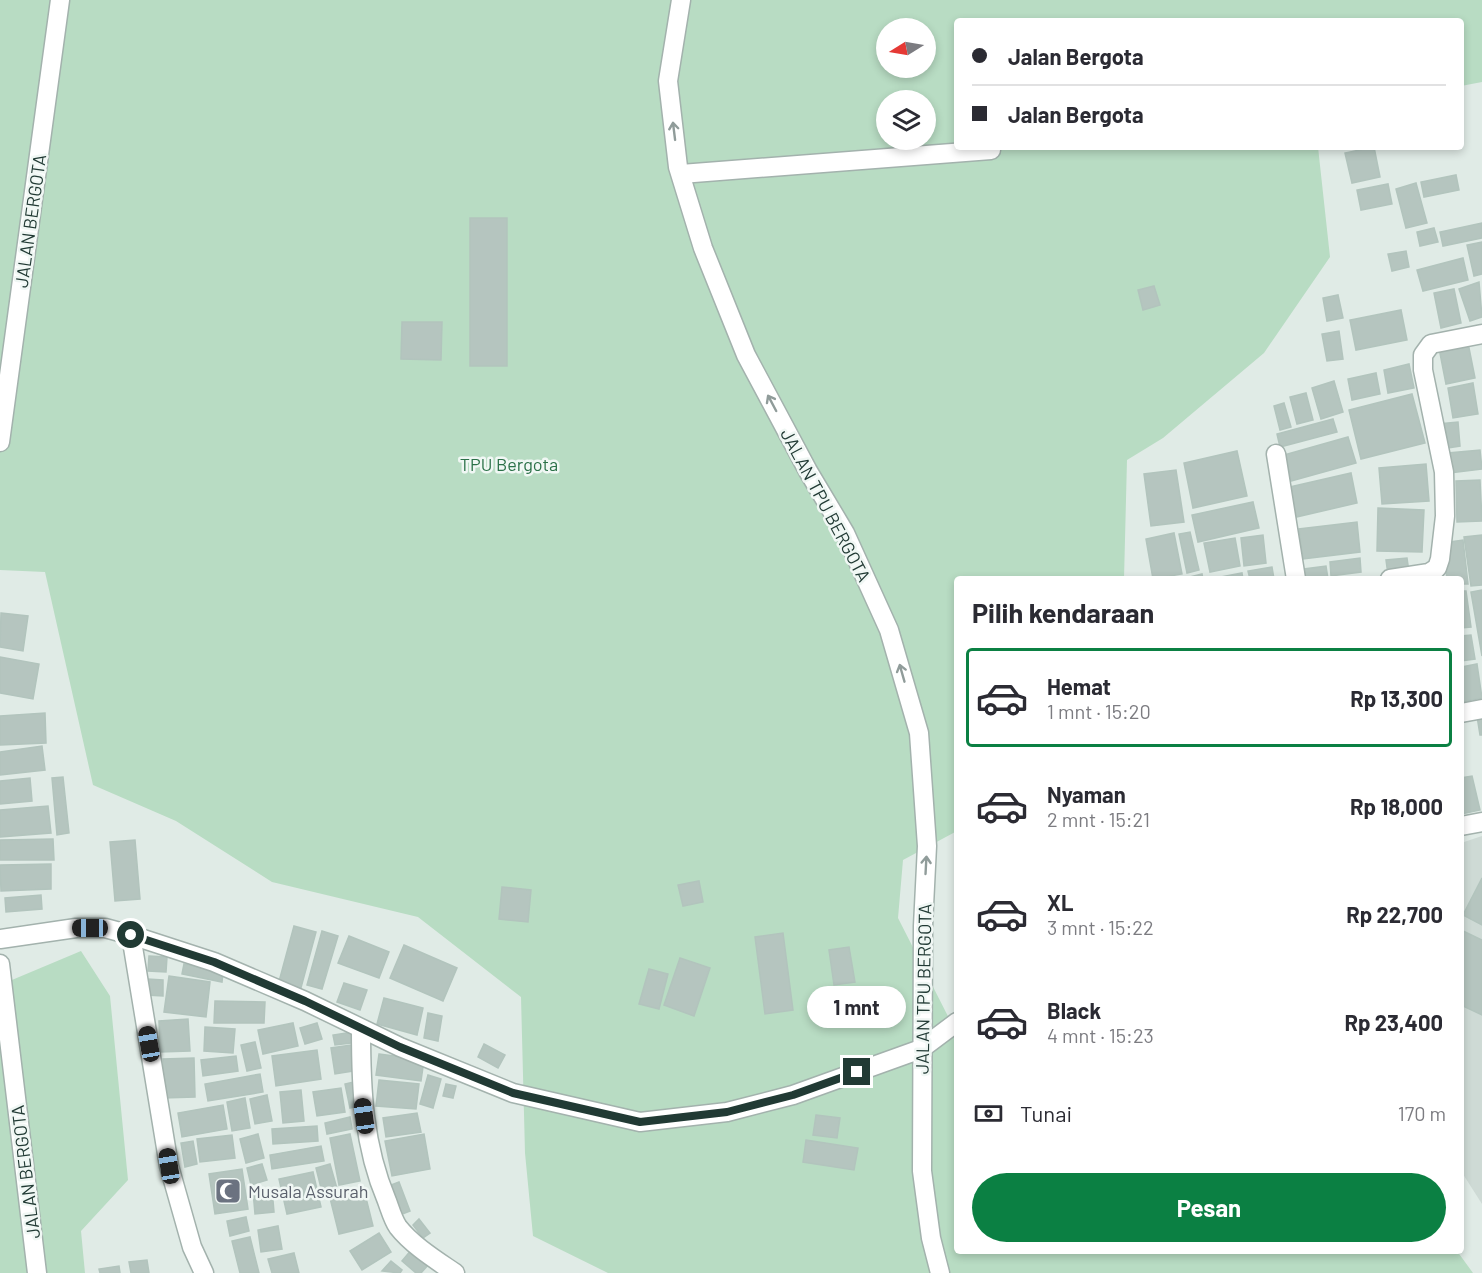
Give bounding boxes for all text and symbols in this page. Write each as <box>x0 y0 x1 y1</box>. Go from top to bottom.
north arrow <box>876 18 936 78</box>
map controls <box>876 18 936 150</box>
text: Jalan Bergota <box>1008 43 1144 69</box>
button: layers <box>876 90 936 150</box>
text: Jalan Bergota <box>1008 101 1144 127</box>
one-way arrow <box>668 121 679 141</box>
street label: JALAN BERGOTA <box>10 153 50 289</box>
one-way arrow <box>766 395 777 413</box>
street label: JALAN TPU BERGOTA <box>776 425 876 585</box>
park label: TPU Bergota <box>460 453 558 475</box>
text: Pilih kendaraan <box>972 596 1154 628</box>
one-way arrow <box>896 664 907 683</box>
icon: car <box>975 671 1029 725</box>
text: Hemat <box>1047 673 1111 699</box>
text: Rp 13,300 <box>1350 685 1443 711</box>
text: 1 mnt · 15:20 <box>1047 699 1151 723</box>
icon: car <box>975 779 1029 833</box>
text: Nyaman <box>1047 781 1126 807</box>
text: Rp 18,000 <box>1350 793 1443 819</box>
text: 2 mnt · 15:21 <box>1047 807 1150 831</box>
one-way arrow <box>921 856 932 876</box>
icon: car <box>975 887 1029 941</box>
text: XL <box>1047 889 1073 915</box>
text: Rp 22,700 <box>1346 901 1443 927</box>
street label: JALAN TPU BERGOTA <box>911 904 935 1074</box>
text: 3 mnt · 15:22 <box>1047 915 1154 939</box>
car <box>72 919 108 937</box>
route start <box>117 921 144 948</box>
callout: 1 mnt <box>808 985 906 1027</box>
text: 1 mnt <box>833 995 880 1019</box>
icon: car <box>975 995 1029 1049</box>
text: Black <box>1047 997 1101 1023</box>
text: Rp 23,400 <box>1344 1009 1443 1035</box>
text: 4 mnt · 15:23 <box>1047 1023 1154 1047</box>
car <box>137 1025 161 1063</box>
route end <box>843 1058 870 1085</box>
car <box>353 1097 375 1135</box>
icon: cash <box>972 1097 1005 1130</box>
text: Tunai <box>1020 1100 1072 1126</box>
text: 170 m <box>1398 1101 1446 1125</box>
street label: JALAN BERGOTA <box>6 1104 44 1240</box>
car <box>157 1147 181 1185</box>
button: Pesan <box>972 1173 1446 1242</box>
mosque icon: Musala Assurah <box>213 1176 243 1206</box>
place label: Musala Assurah <box>248 1180 368 1202</box>

